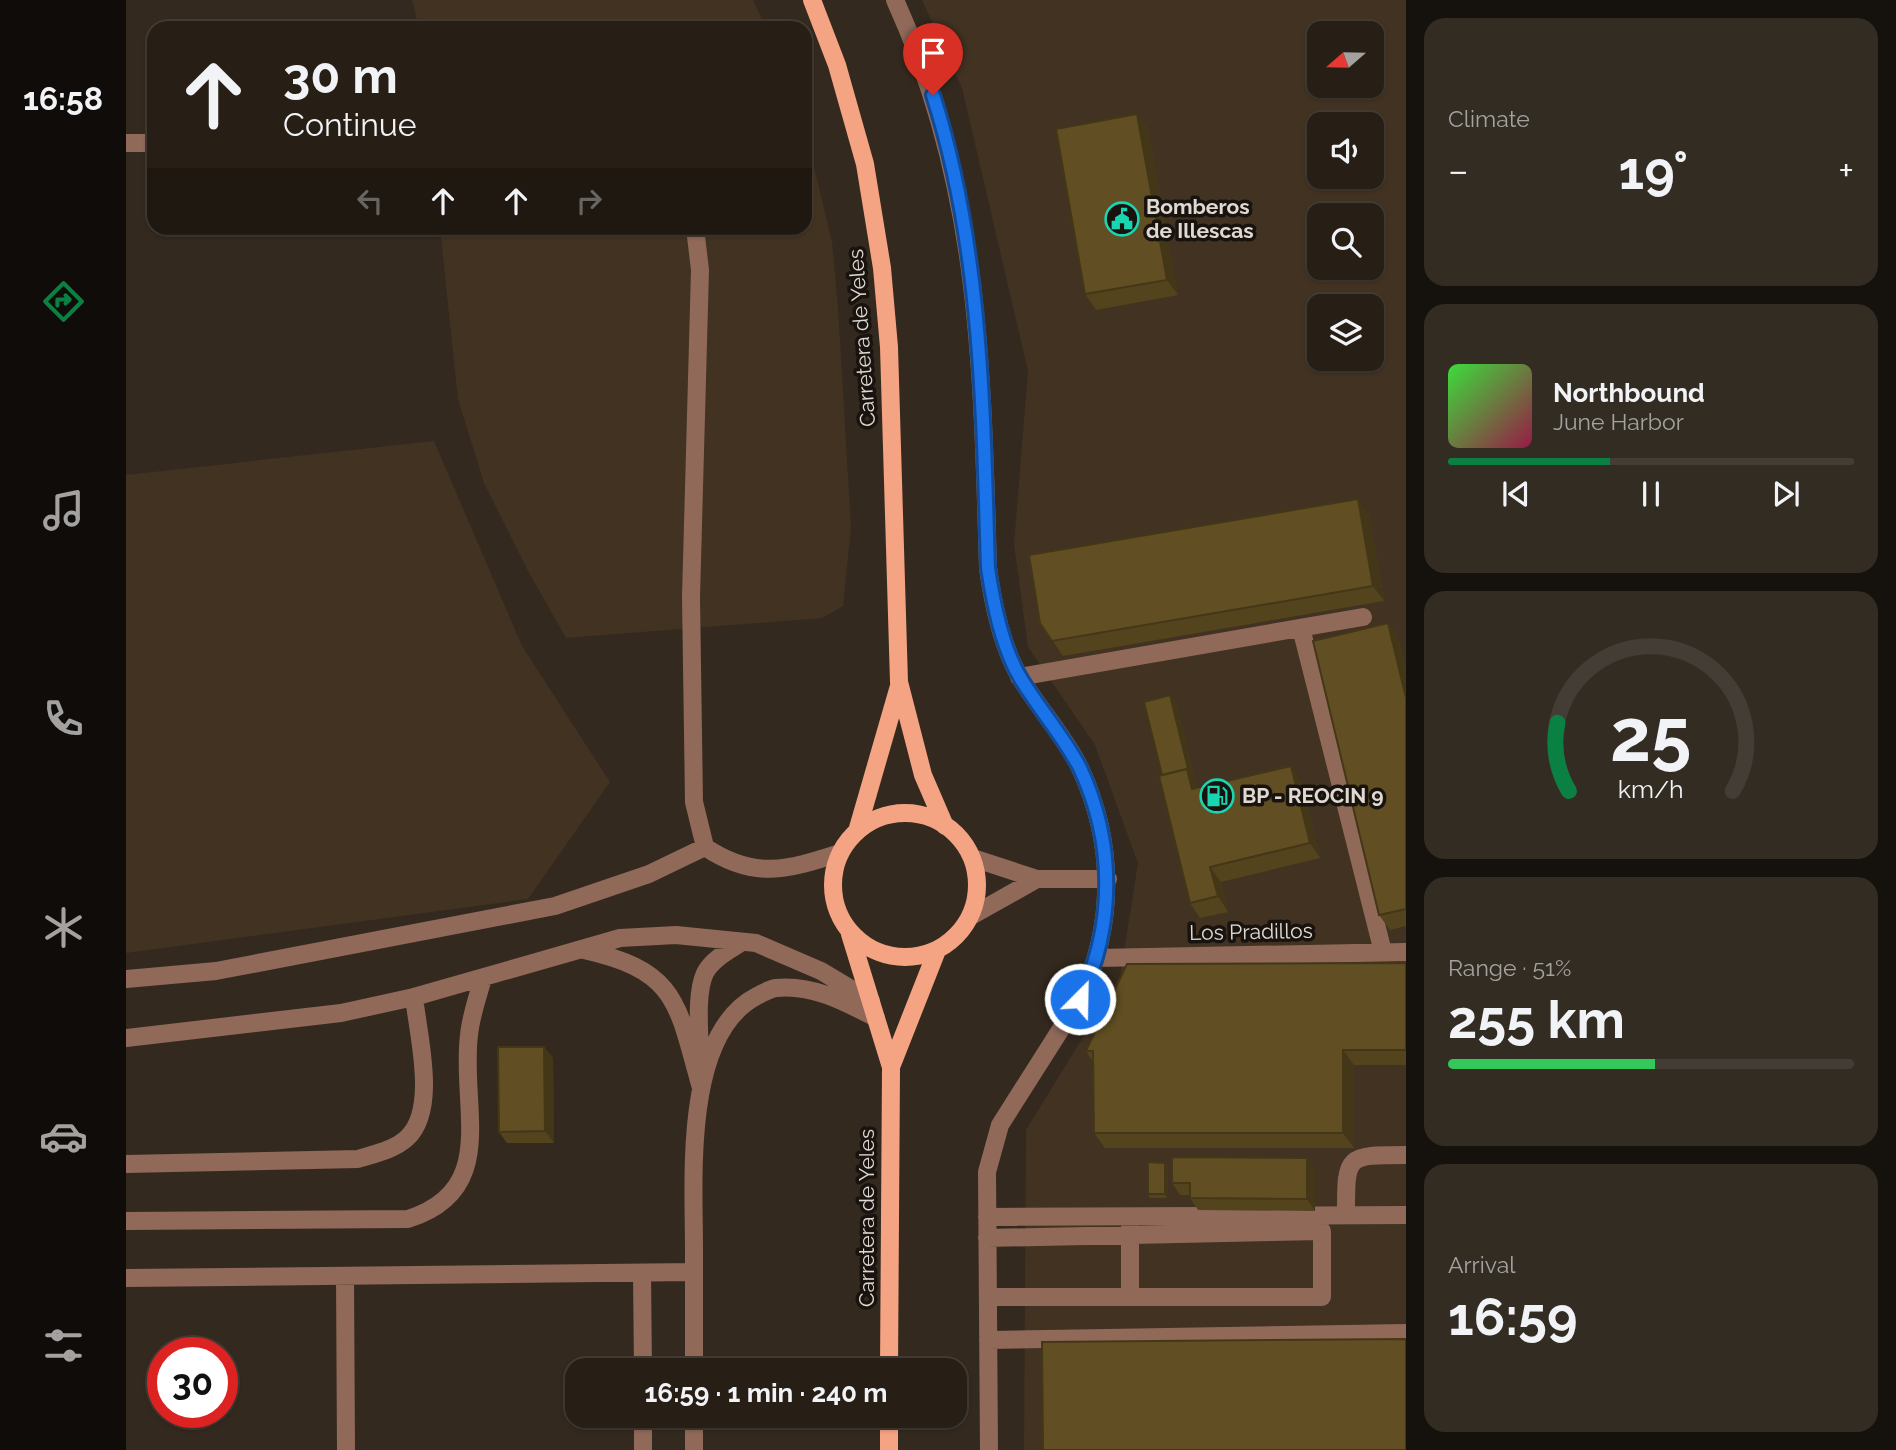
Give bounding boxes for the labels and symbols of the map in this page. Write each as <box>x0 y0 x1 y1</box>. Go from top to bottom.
north arrow <box>1307 21 1384 98</box>
pin <box>903 23 963 95</box>
place label: Bomberos de Illescas <box>1146 194 1254 243</box>
public building icon: Bomberos de Illescas <box>1103 200 1141 238</box>
street label: Carretera de Yeles <box>843 248 880 428</box>
fuel station icon: BP - REOCIN 9 <box>1198 777 1236 815</box>
place label: BP - REOCIN 9 <box>1242 783 1384 808</box>
street label: Los Pradillos <box>1189 918 1313 945</box>
position arrow <box>1043 962 1117 1036</box>
street label: Carretera de Yeles <box>854 1129 879 1307</box>
speed limit sign: 30 <box>147 1337 238 1428</box>

